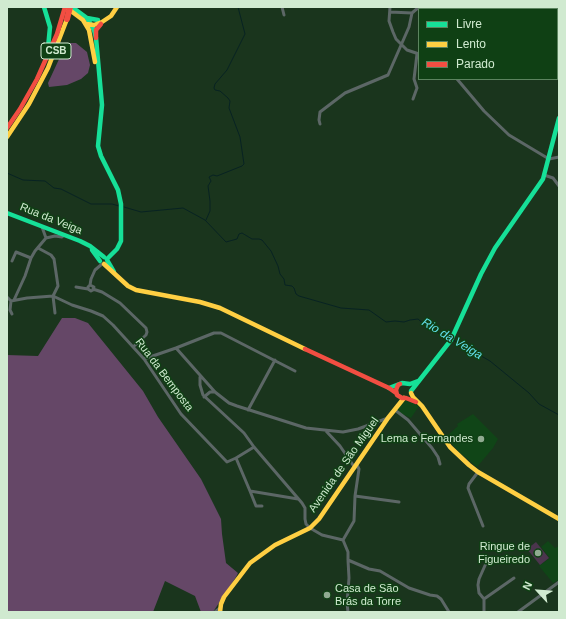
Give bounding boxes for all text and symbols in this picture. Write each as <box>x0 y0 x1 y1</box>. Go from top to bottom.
legend <box>418 8 558 80</box>
text: Livre <box>456 17 482 31</box>
text: Lento <box>456 37 486 51</box>
road number: CSB <box>41 43 71 59</box>
text: Parado <box>456 57 495 71</box>
street label: Rua da Veiga <box>18 201 84 237</box>
water label: Rio da Veiga <box>419 315 485 363</box>
street label: Rua da Bemposta <box>132 336 196 414</box>
street label: Avenida de São Miguel <box>306 415 382 515</box>
place label: Lema e Fernandes <box>381 432 473 446</box>
marker: Lema e Fernandes <box>476 434 486 444</box>
place label: Ringue de Figueiredo <box>478 540 530 566</box>
marker: Ringue de Figueiredo <box>533 548 543 558</box>
north arrow <box>518 571 558 611</box>
text: N <box>520 580 534 592</box>
place label: Casa de São Brás da Torre <box>335 582 401 608</box>
marker: Casa de São Brás da Torre <box>322 590 332 600</box>

